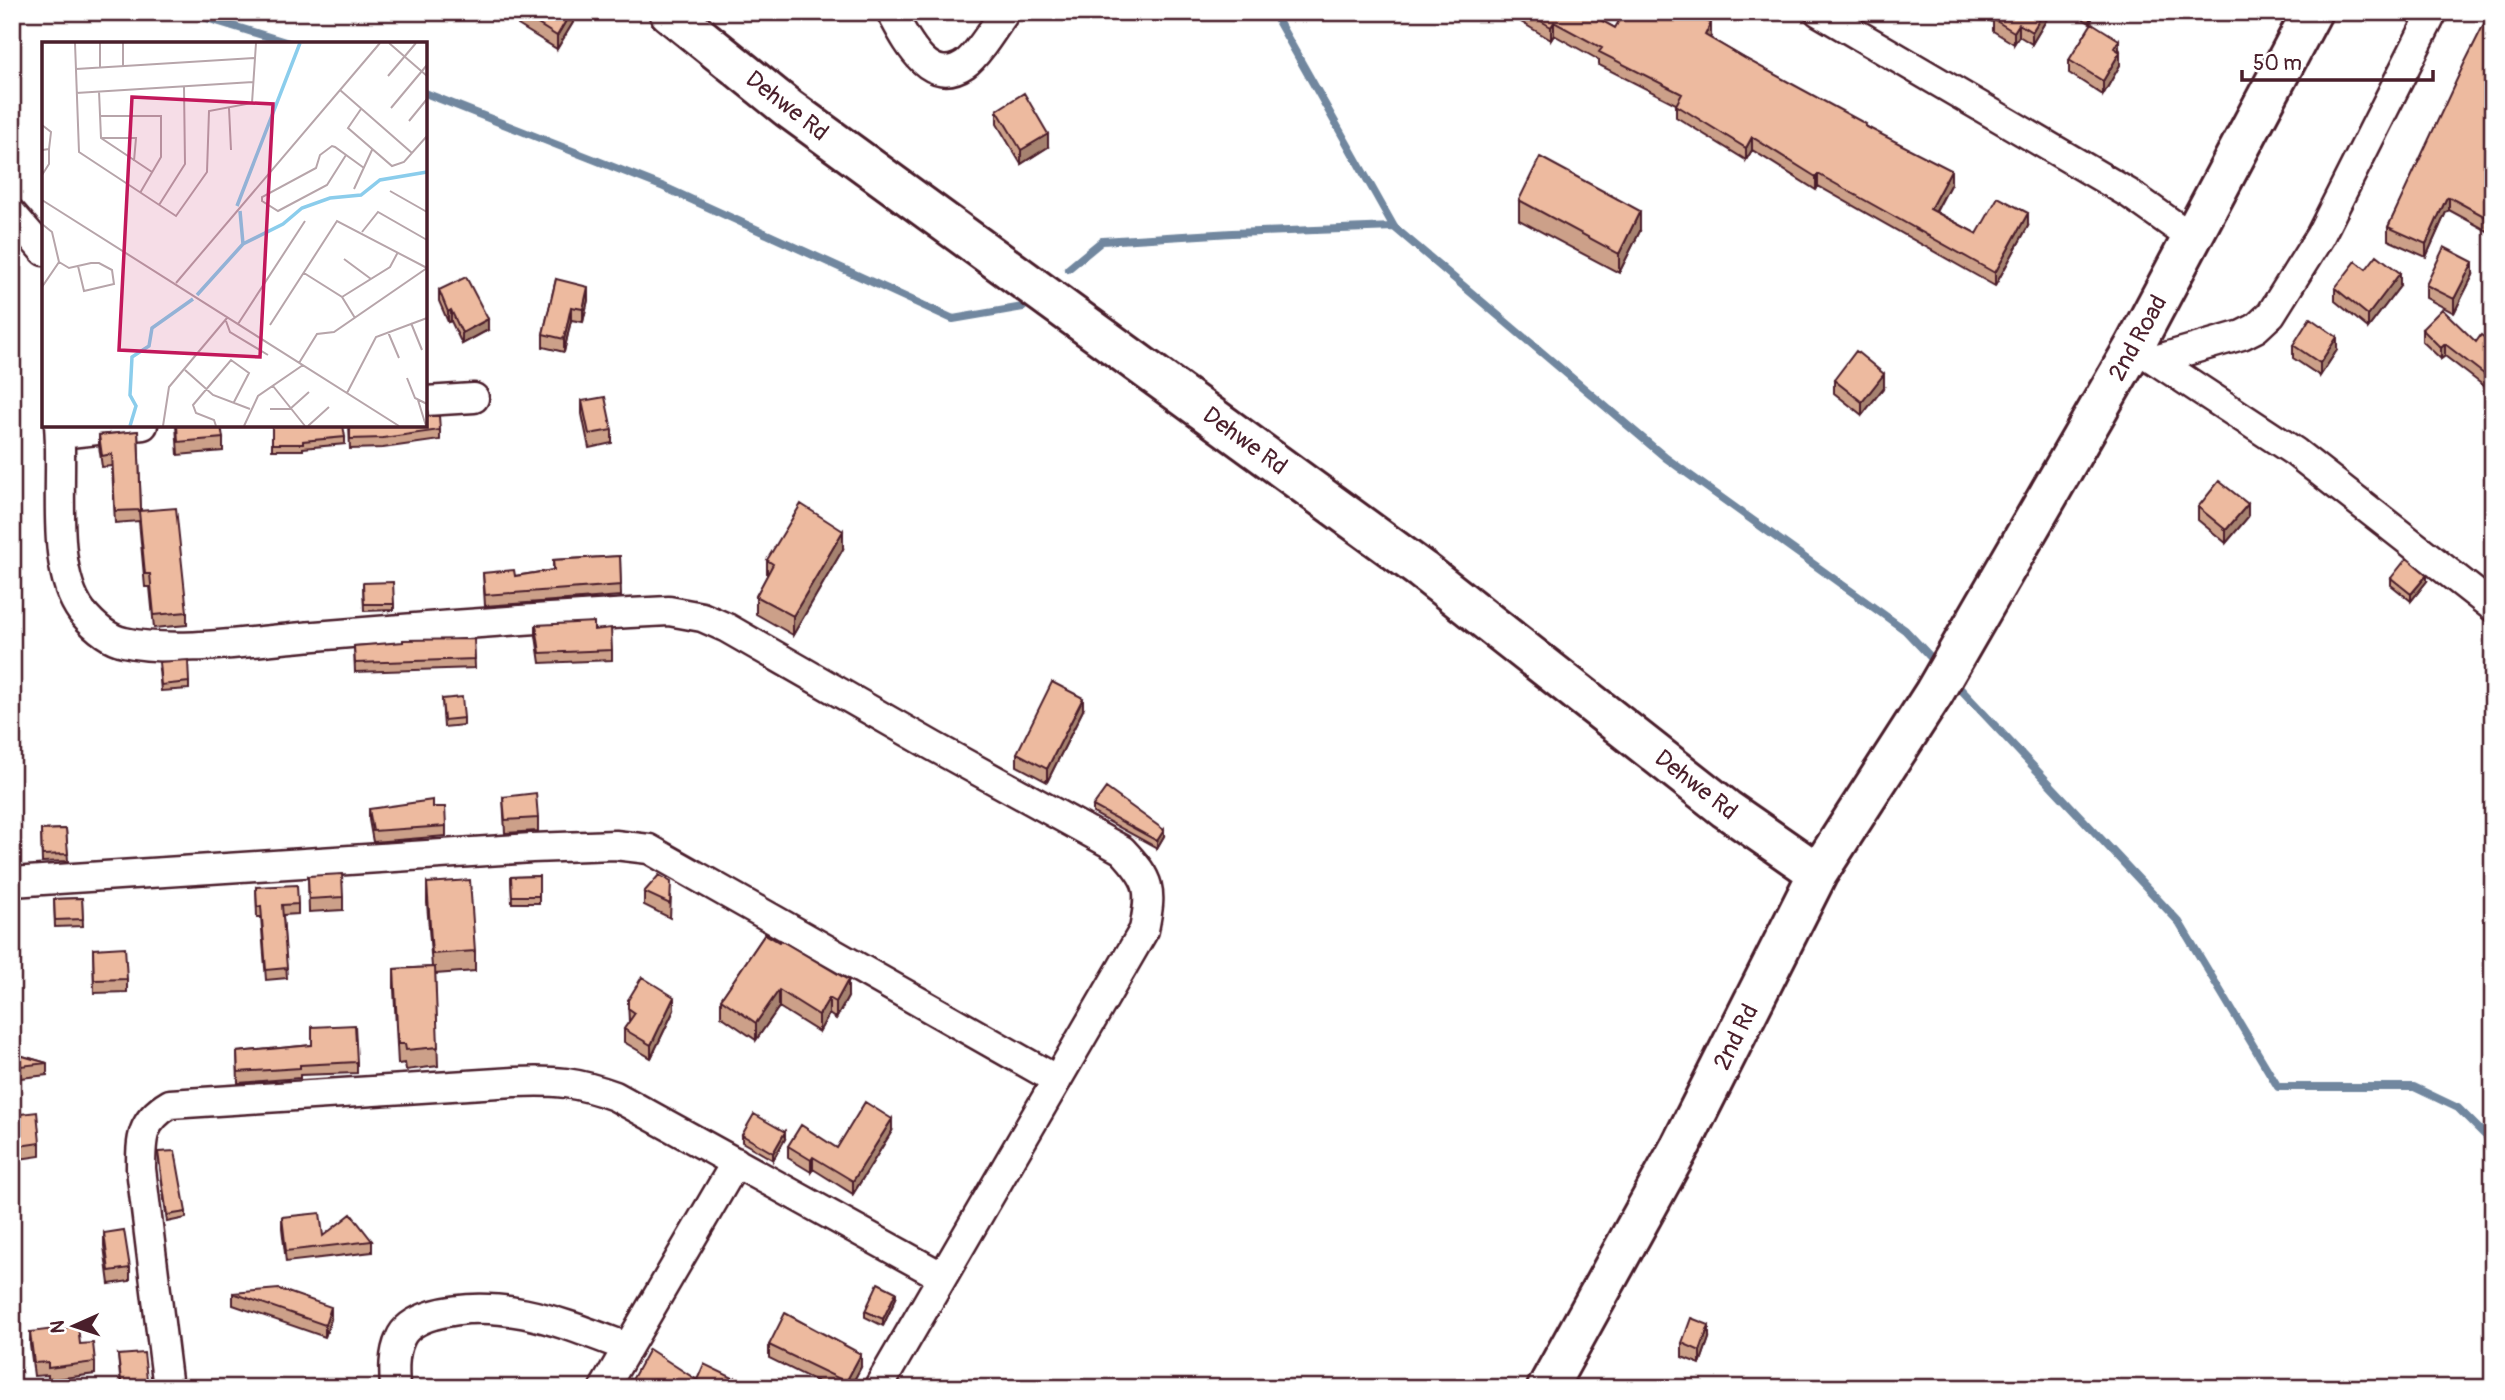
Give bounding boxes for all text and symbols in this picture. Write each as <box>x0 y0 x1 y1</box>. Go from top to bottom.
scale bar <box>2242 38 2433 82</box>
inset map <box>42 42 427 427</box>
text: 50 m <box>2253 50 2302 77</box>
street label: Dehwe Rd <box>740 65 834 147</box>
street label: 2nd Road <box>2103 290 2173 386</box>
street label: Dehwe Rd <box>1197 401 1293 481</box>
street label: Dehwe Rd <box>1649 744 1743 826</box>
street label: 2nd Rd <box>1707 999 1765 1075</box>
north arrow <box>38 1292 108 1362</box>
text: N <box>46 1320 70 1334</box>

